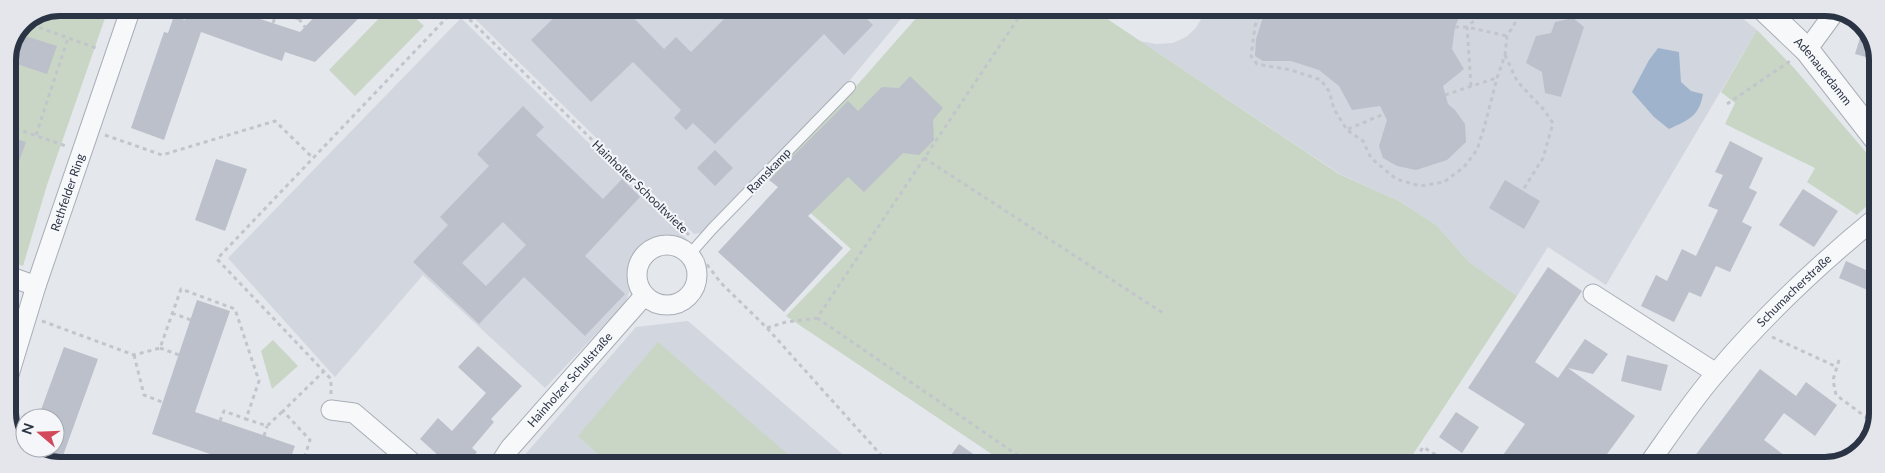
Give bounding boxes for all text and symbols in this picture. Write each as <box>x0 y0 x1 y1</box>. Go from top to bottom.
street label: Adenauerdamm <box>1791 34 1855 108</box>
street label: Hainholter Schooltwiete <box>589 137 691 236</box>
street label: Ramskamp <box>743 145 794 196</box>
street label: Rethfelder Ring <box>47 152 88 233</box>
street label: Schumacherstraße <box>1753 251 1834 330</box>
street label: Hainholzer Schulstraße <box>524 329 615 430</box>
north arrow <box>15 408 65 458</box>
text: N <box>17 421 37 436</box>

